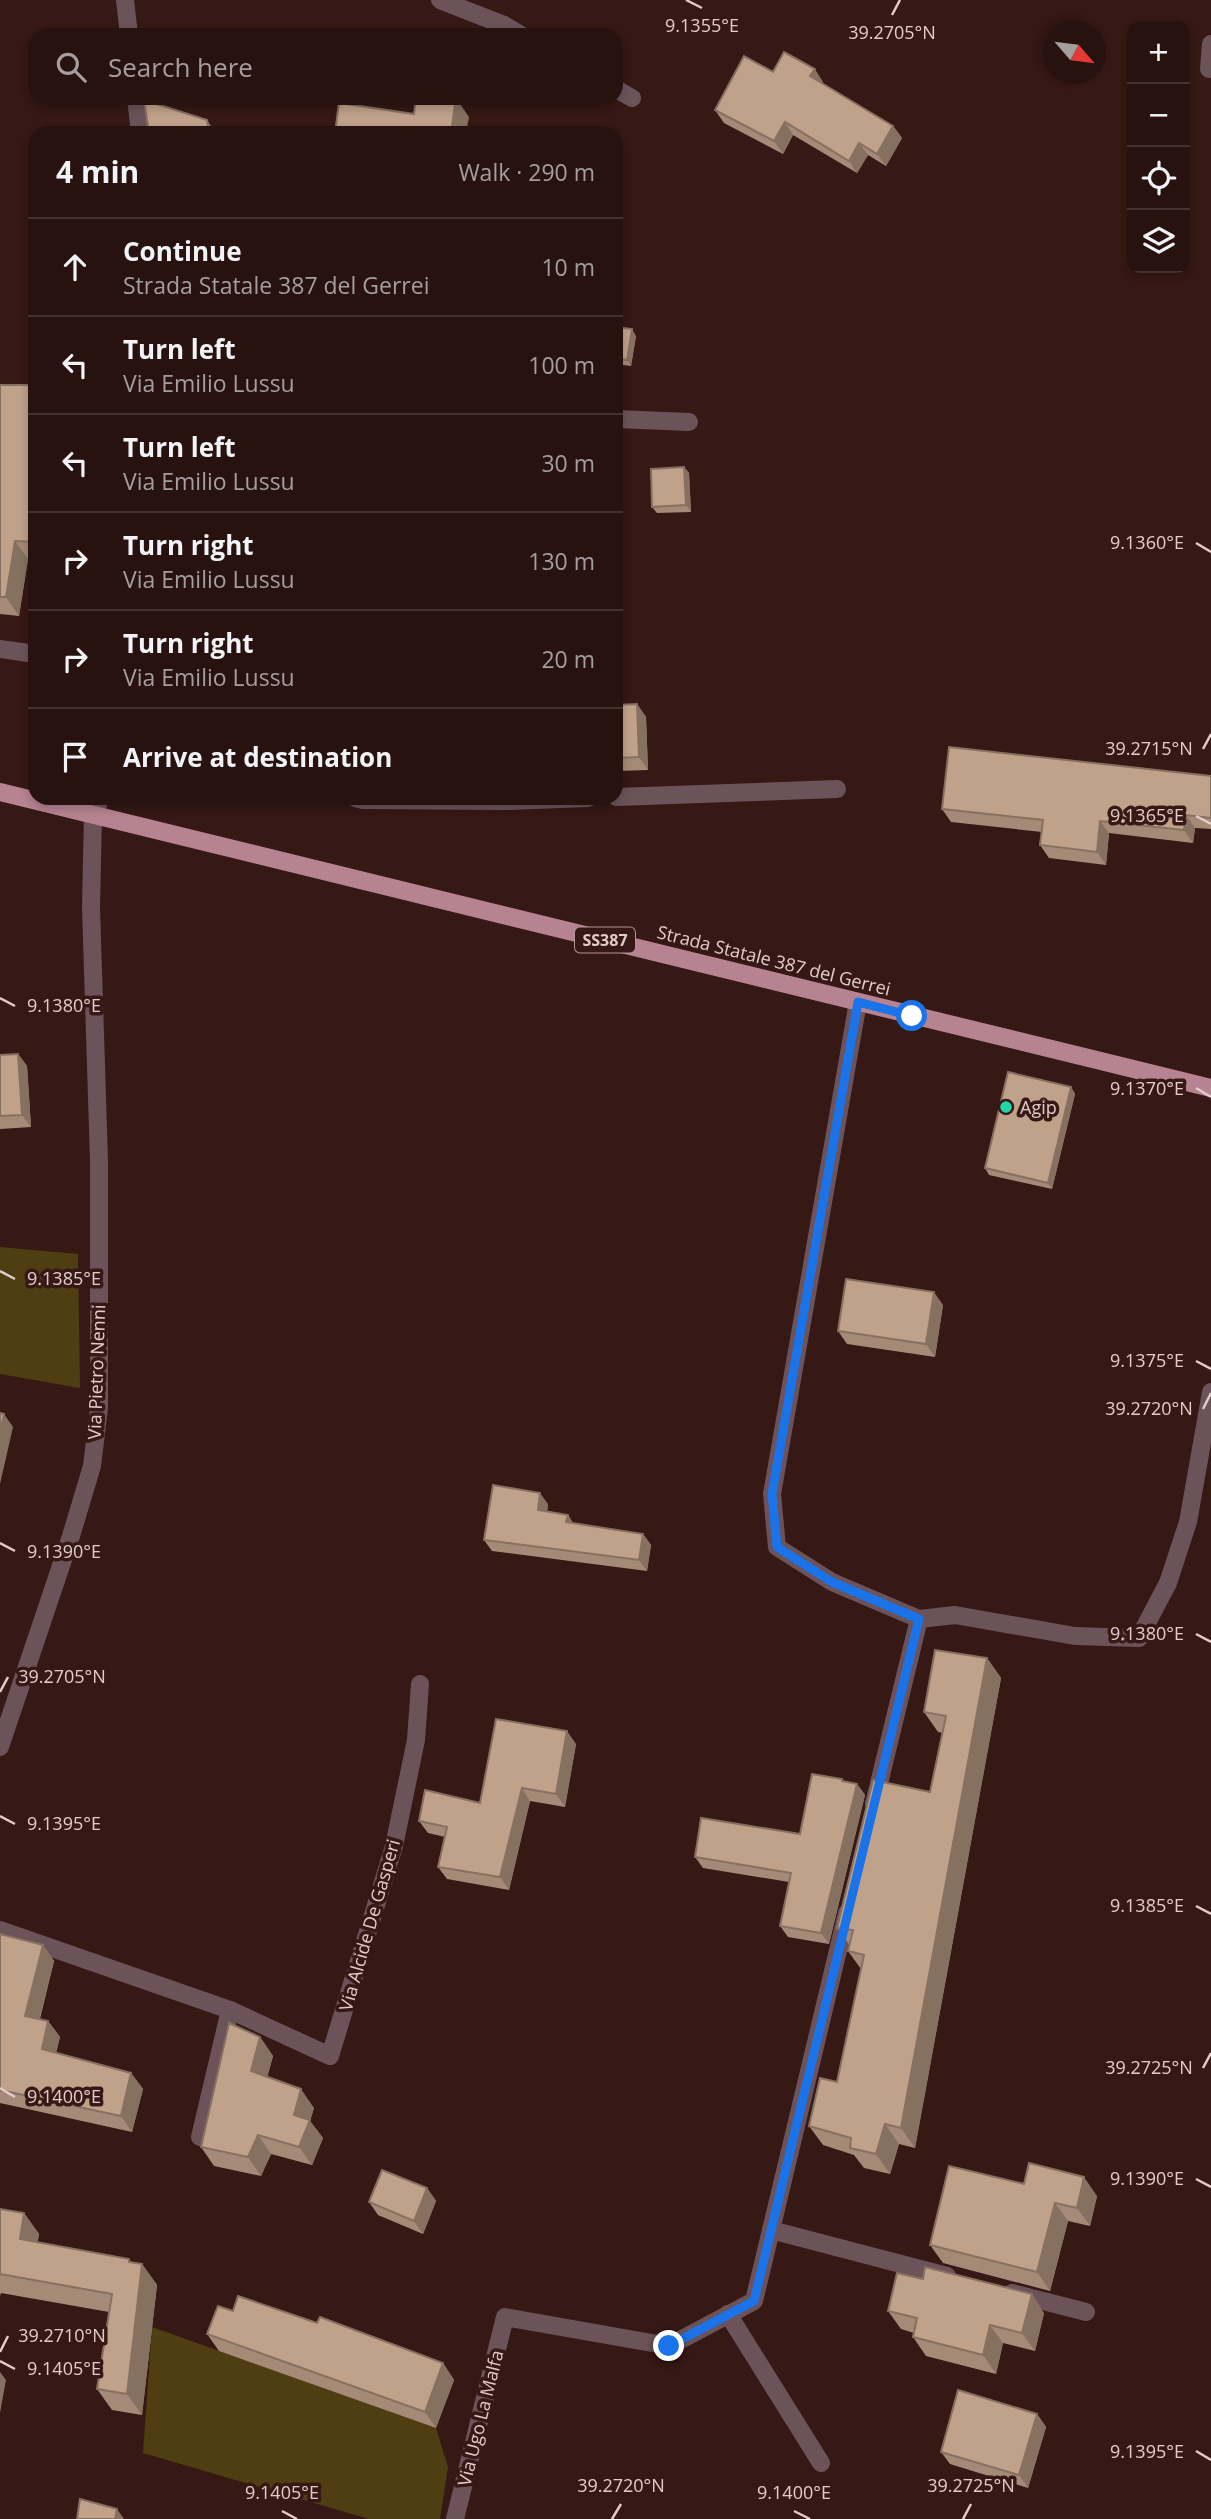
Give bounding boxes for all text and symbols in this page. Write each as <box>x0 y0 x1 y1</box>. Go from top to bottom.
text: 9.1355°E <box>665 13 739 37</box>
text: 39.2705°N <box>848 20 936 44</box>
north arrow <box>1043 21 1106 84</box>
map controls <box>1127 21 1190 273</box>
button: + <box>1127 21 1190 84</box>
search box <box>28 28 623 105</box>
icon: search <box>52 48 90 86</box>
text: Search here <box>108 49 253 85</box>
button: − <box>1127 84 1190 147</box>
button: locate <box>1127 147 1190 210</box>
text: 4 min <box>56 151 139 192</box>
text: Walk · 290 m <box>458 156 595 188</box>
button: layers <box>1127 210 1190 273</box>
text: Continue <box>123 233 242 269</box>
icon: ahead <box>56 248 94 286</box>
text: 10 m <box>541 251 595 283</box>
text: Strada Statale 387 del Gerrei <box>123 269 429 301</box>
text: Turn left <box>123 331 235 367</box>
icon: left <box>56 346 94 384</box>
text: 100 m <box>528 349 595 381</box>
text: Via Emilio Lussu <box>123 367 295 399</box>
text: Turn left <box>123 429 235 465</box>
icon: left <box>56 444 94 482</box>
text: 30 m <box>541 447 595 479</box>
text: Via Emilio Lussu <box>123 465 295 497</box>
text: Turn right <box>123 527 254 563</box>
text: 9.1360°E <box>1110 530 1184 554</box>
icon: right <box>56 542 94 580</box>
text: 130 m <box>528 545 595 577</box>
text: Via Emilio Lussu <box>123 563 295 595</box>
text: Turn right <box>123 625 254 661</box>
icon: right <box>56 640 94 678</box>
text: 20 m <box>541 643 595 675</box>
text: Via Emilio Lussu <box>123 661 295 693</box>
text: 39.2715°N <box>1105 736 1193 760</box>
icon: arrive <box>56 738 94 776</box>
text: Arrive at destination <box>123 739 392 775</box>
text: 9.1365°E <box>1110 803 1184 827</box>
street label: Strada Statale 387 del Gerrei <box>655 919 893 1001</box>
road number: SS387 <box>575 928 635 952</box>
text: 9.1380°E <box>27 993 101 1017</box>
route start <box>896 1000 927 1031</box>
text: 9.1370°E <box>1110 1076 1184 1100</box>
place label: Agip <box>1020 1095 1057 1119</box>
marker: Agip <box>998 1099 1014 1115</box>
text: 9.1385°E <box>27 1266 101 1290</box>
street label: Via Pietro Nenni <box>82 1304 110 1440</box>
text: 9.1375°E <box>1110 1348 1184 1372</box>
text: 39.2720°N <box>1105 1396 1193 1420</box>
text: 9.1390°E <box>27 1539 101 1563</box>
text: 9.1380°E <box>1110 1621 1184 1645</box>
text: 39.2705°N <box>18 1664 106 1688</box>
text: 9.1395°E <box>27 1811 101 1835</box>
street label: Via Alcide De Gasperi <box>333 1836 405 2014</box>
text: 9.1385°E <box>1110 1893 1184 1917</box>
text: 39.2725°N <box>1105 2055 1193 2079</box>
text: 9.1400°E <box>27 2084 101 2108</box>
text: 9.1390°E <box>1110 2166 1184 2190</box>
text: 39.2710°N <box>18 2323 106 2347</box>
route end <box>653 2330 684 2361</box>
street label: Via Ugo La Malfa <box>452 2348 508 2488</box>
text: 9.1405°E <box>27 2356 101 2380</box>
text: 9.1395°E <box>1110 2439 1184 2463</box>
text: 39.2720°N <box>577 2473 665 2497</box>
text: 39.2725°N <box>927 2473 1015 2497</box>
text: 9.1405°E <box>245 2480 319 2504</box>
text: 9.1400°E <box>757 2480 831 2504</box>

